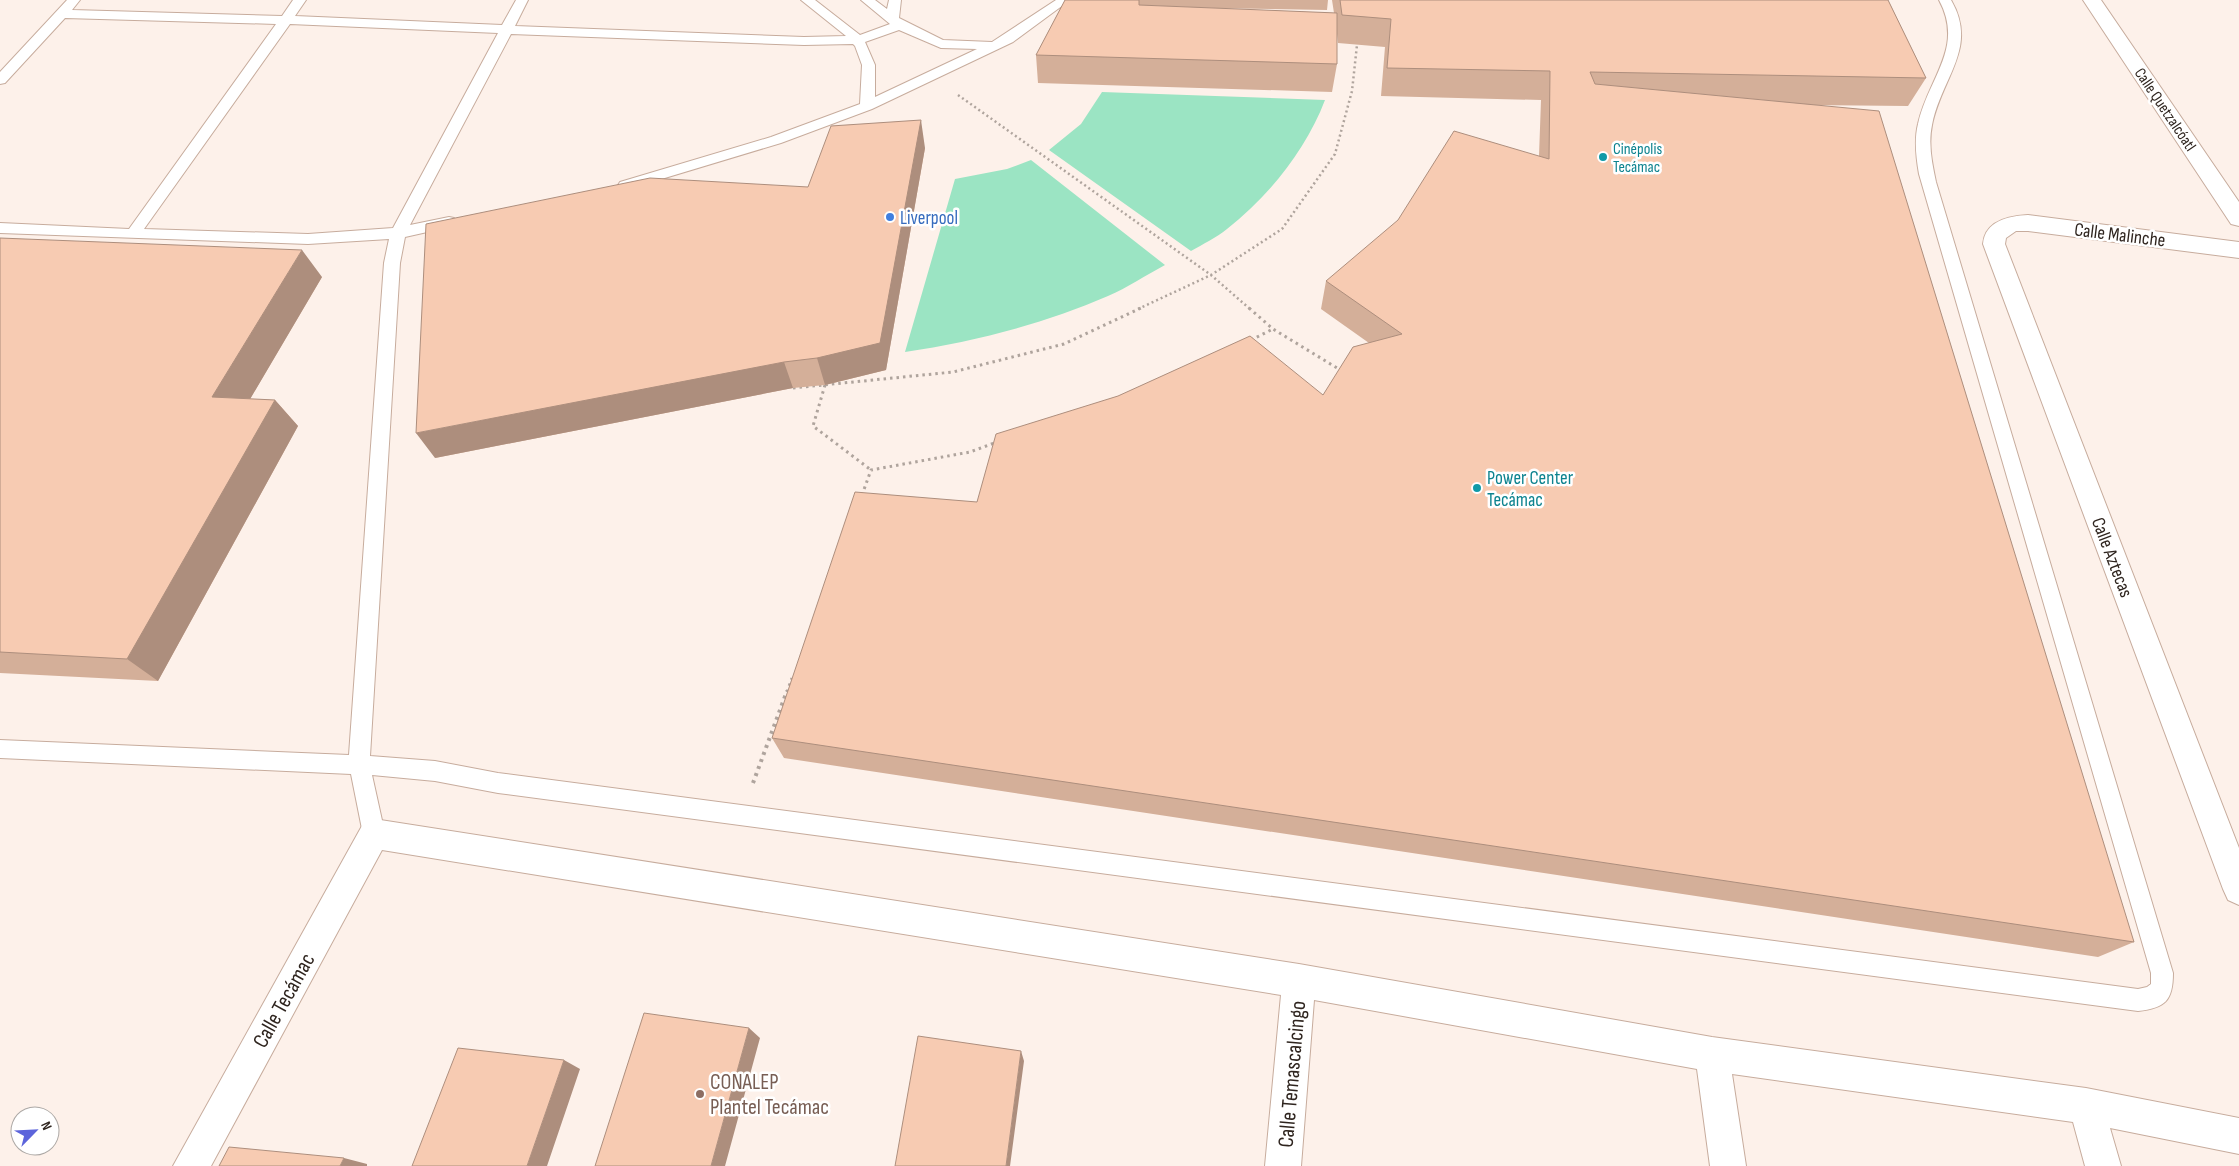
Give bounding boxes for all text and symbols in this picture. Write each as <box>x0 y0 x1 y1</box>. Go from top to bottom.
street label: Calle Quetzalcóatl <box>2130 65 2200 155</box>
place label: Cinépolis Tecámac <box>1613 140 1663 177</box>
marker: Cinépolis Tecámac <box>1597 151 1609 163</box>
place label: Liverpool <box>900 207 958 230</box>
marker: Liverpool <box>884 211 896 223</box>
street label: Calle Malinche <box>2073 218 2167 252</box>
place label: Power Center Tecámac <box>1487 467 1574 512</box>
marker: Power Center Tecámac <box>1471 482 1483 494</box>
street label: Calle Aztecas <box>2086 514 2137 601</box>
street label: Calle Tecámac <box>247 949 321 1053</box>
street label: Calle Temascalcingo <box>1273 1000 1312 1149</box>
place label: CONALEP Plantel Tecámac <box>710 1069 829 1121</box>
marker: CONALEP Plantel Tecámac <box>694 1088 706 1100</box>
north arrow <box>10 1106 60 1156</box>
text: N <box>37 1119 56 1133</box>

